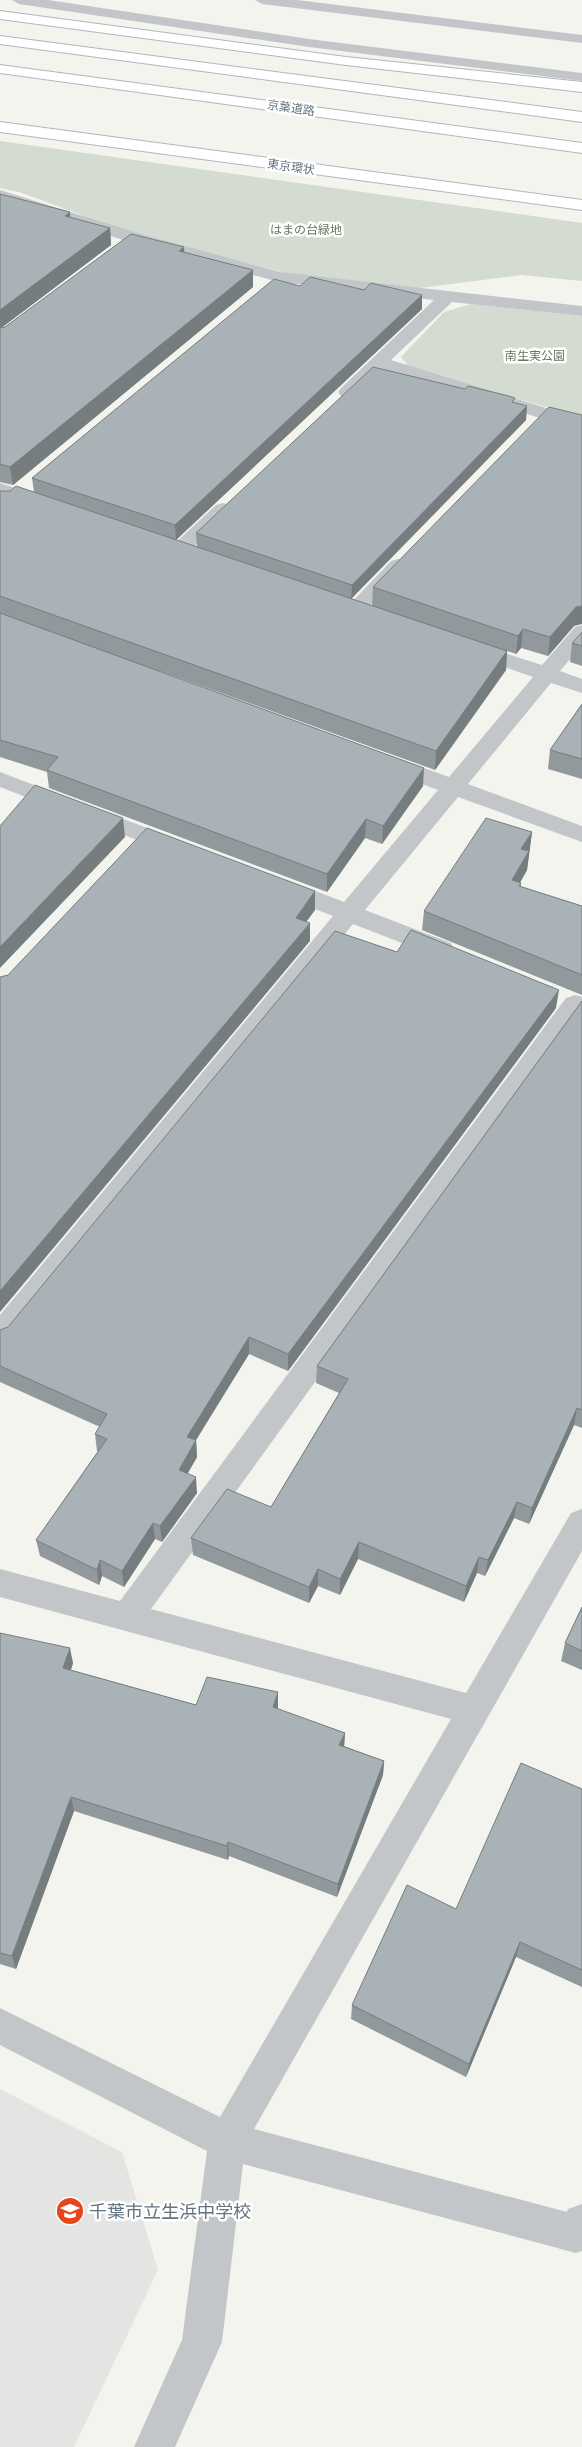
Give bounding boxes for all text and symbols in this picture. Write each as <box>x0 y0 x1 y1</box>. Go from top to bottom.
street label: 京葉道路 <box>266 97 316 119</box>
street label: 東京環状 <box>266 156 316 178</box>
park label: はまの台緑地 <box>270 222 342 238</box>
park label: 南生実公園 <box>505 348 565 364</box>
school or university icon: 千葉市立生浜中学校 <box>55 2196 85 2226</box>
place label: 千葉市立生浜中学校 <box>89 2200 251 2223</box>

